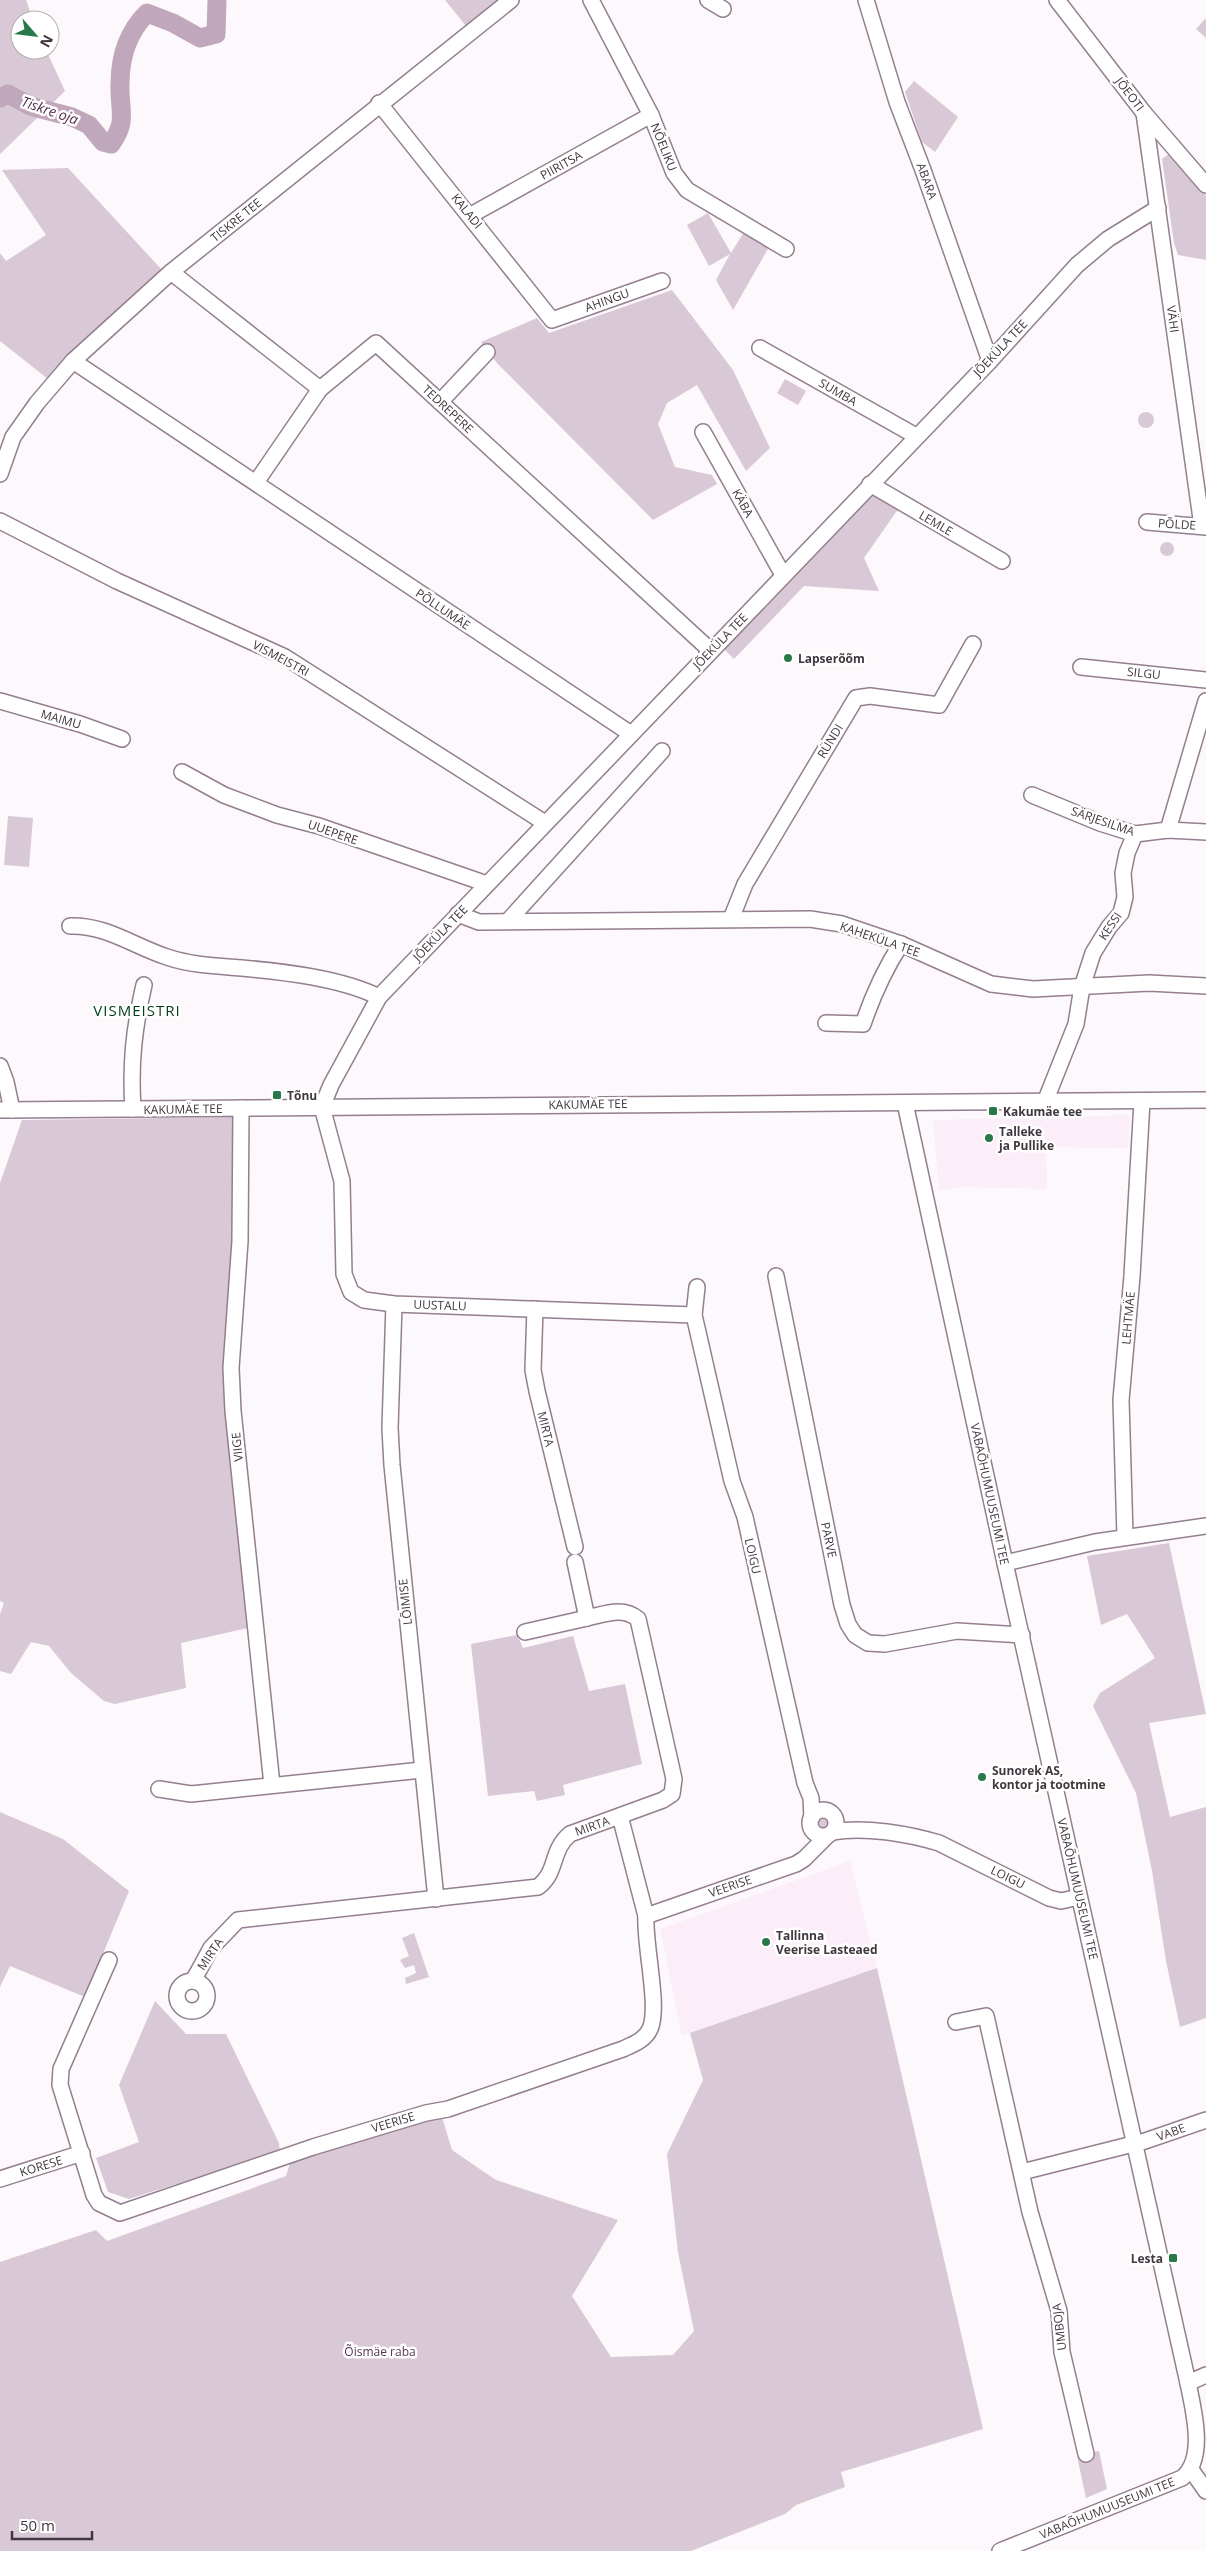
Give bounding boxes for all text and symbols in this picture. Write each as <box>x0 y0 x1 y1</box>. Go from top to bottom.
north arrow <box>10 10 60 60</box>
text: N <box>36 32 58 51</box>
street label: JÕEOTI <box>1111 73 1148 115</box>
water label: Tiskre oja <box>19 91 81 129</box>
street label: NÕELIKU <box>647 120 681 174</box>
street label: PIIRITSA <box>537 146 585 183</box>
street label: ABARA <box>913 160 942 202</box>
street label: KALADI <box>448 190 486 232</box>
street label: TISKRE TEE <box>207 194 265 246</box>
street label: AHINGU <box>582 284 632 316</box>
street label: VÄHI <box>1163 304 1183 334</box>
street label: JÕEKÜLA TEE <box>968 316 1031 381</box>
street label: SUMBA <box>816 374 861 410</box>
street label: TEDREPERE <box>419 381 477 437</box>
street label: KÄBA <box>728 486 758 521</box>
street label: LEMLE <box>916 506 956 540</box>
street label: PÕLDE <box>1157 514 1197 534</box>
street label: PÕLLUMÄE <box>412 584 474 634</box>
street label: JÕEKÜLA TEE <box>688 609 751 674</box>
street label: VISMEISTRI <box>250 636 312 680</box>
place label: Lapserõõm <box>798 650 865 667</box>
marker: Lapserõõm <box>782 652 794 664</box>
street label: SILGU <box>1126 663 1162 683</box>
street label: MAIMU <box>39 705 83 733</box>
street label: RÜNDI <box>813 721 847 761</box>
street label: SÄRJESILMA <box>1069 802 1137 840</box>
street label: UUEPERE <box>306 815 360 849</box>
street label: JÕEKÜLA TEE <box>408 901 471 966</box>
street label: KESSI <box>1094 909 1126 943</box>
street label: KAHEKÜLA TEE <box>838 917 922 961</box>
district label: VISMEISTRI <box>93 1000 181 1020</box>
place label: Tõnu <box>287 1087 317 1104</box>
marker: Tõnu <box>271 1089 283 1101</box>
street label: KAKUMÄE TEE <box>548 1095 628 1113</box>
street label: KAKUMÄE TEE <box>143 1100 223 1118</box>
place label: Kakumäe tee <box>1003 1103 1082 1120</box>
marker: Kakumäe tee <box>987 1105 999 1117</box>
place label: Talleke ja Pullike <box>998 1123 1054 1154</box>
marker: Talleke ja Pullike <box>983 1132 995 1144</box>
street label: LEHTMÄE <box>1117 1291 1139 1345</box>
street label: UUSTALU <box>413 1296 467 1314</box>
street label: MIRTA <box>533 1410 559 1449</box>
street label: VABAÕHUMUUSEUMI TEE <box>967 1422 1013 1566</box>
street label: VIIGE <box>227 1432 247 1462</box>
street label: PARVE <box>817 1521 841 1559</box>
street label: LOIGU <box>741 1536 765 1576</box>
street label: LÕIMISE <box>394 1578 416 1626</box>
place label: Sunorek AS, kontor ja tootmine <box>992 1762 1106 1793</box>
marker: Sunorek AS, kontor ja tootmine <box>976 1771 988 1783</box>
street label: MIRTA <box>572 1812 612 1840</box>
street label: VABAÕHUMUUSEUMI TEE <box>1053 1817 1103 1961</box>
street label: LOIGU <box>988 1861 1028 1893</box>
street label: VEERISE <box>706 1871 754 1901</box>
place label: Tallinna Veerise Lasteaed <box>776 1927 877 1958</box>
street label: MIRTA <box>193 1934 227 1974</box>
marker: Tallinna Veerise Lasteaed <box>760 1936 772 1948</box>
street label: VEERISE <box>369 2107 417 2137</box>
street label: VABE <box>1154 2119 1188 2145</box>
street label: KORESE <box>17 2151 65 2181</box>
place label: Lesta <box>1131 2250 1163 2267</box>
marker: Lesta <box>1167 2252 1179 2264</box>
street label: UMBOJA <box>1048 2302 1070 2352</box>
park label: Õismäe raba <box>344 2343 416 2360</box>
street label: VABAÕHUMUUSEUMI TEE <box>1037 2473 1177 2543</box>
scale bar <box>12 2508 92 2540</box>
text: 50 m <box>20 2515 55 2535</box>

